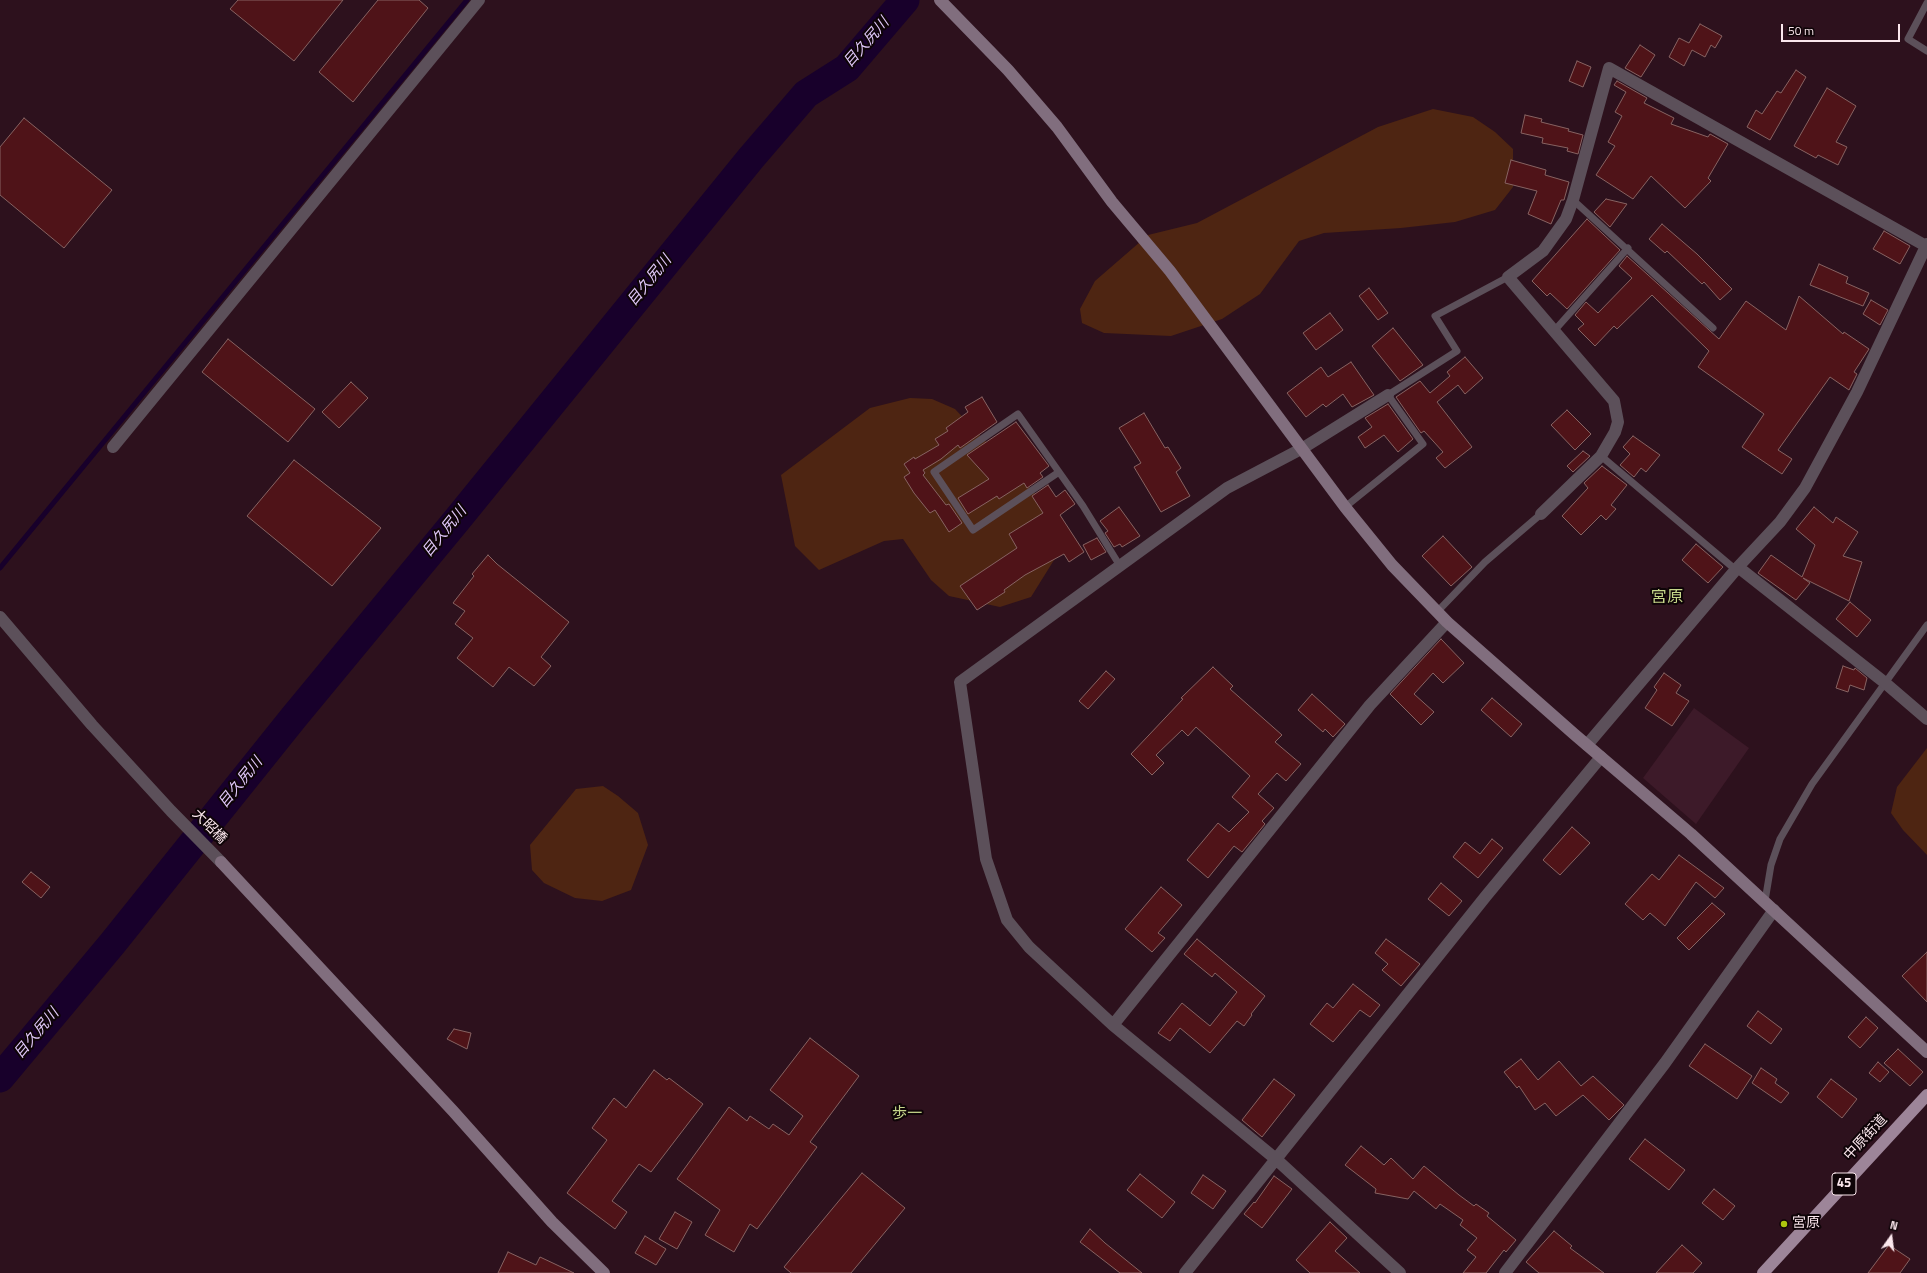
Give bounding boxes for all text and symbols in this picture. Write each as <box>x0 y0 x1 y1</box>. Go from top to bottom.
water label: 目久尻川 <box>841 14 893 72</box>
scale bar <box>1783 16 1902 42</box>
text: 50 m <box>1788 21 1814 40</box>
water label: 目久尻川 <box>624 252 676 310</box>
water label: 目久尻川 <box>419 503 471 561</box>
district label: 宮原 <box>1651 588 1683 608</box>
water label: 目久尻川 <box>215 754 267 812</box>
street label: 大昭橋 <box>188 806 230 848</box>
water label: 目久尻川 <box>11 1005 63 1063</box>
district label: 歩一 <box>892 1105 922 1123</box>
street label: 中原街道 <box>1841 1112 1891 1164</box>
road number: 45 <box>1832 1173 1856 1195</box>
place label: 宮原 <box>1792 1216 1820 1232</box>
north arrow <box>1871 1217 1911 1257</box>
text: N <box>1888 1217 1900 1234</box>
marker: 宮原 <box>1779 1219 1789 1229</box>

